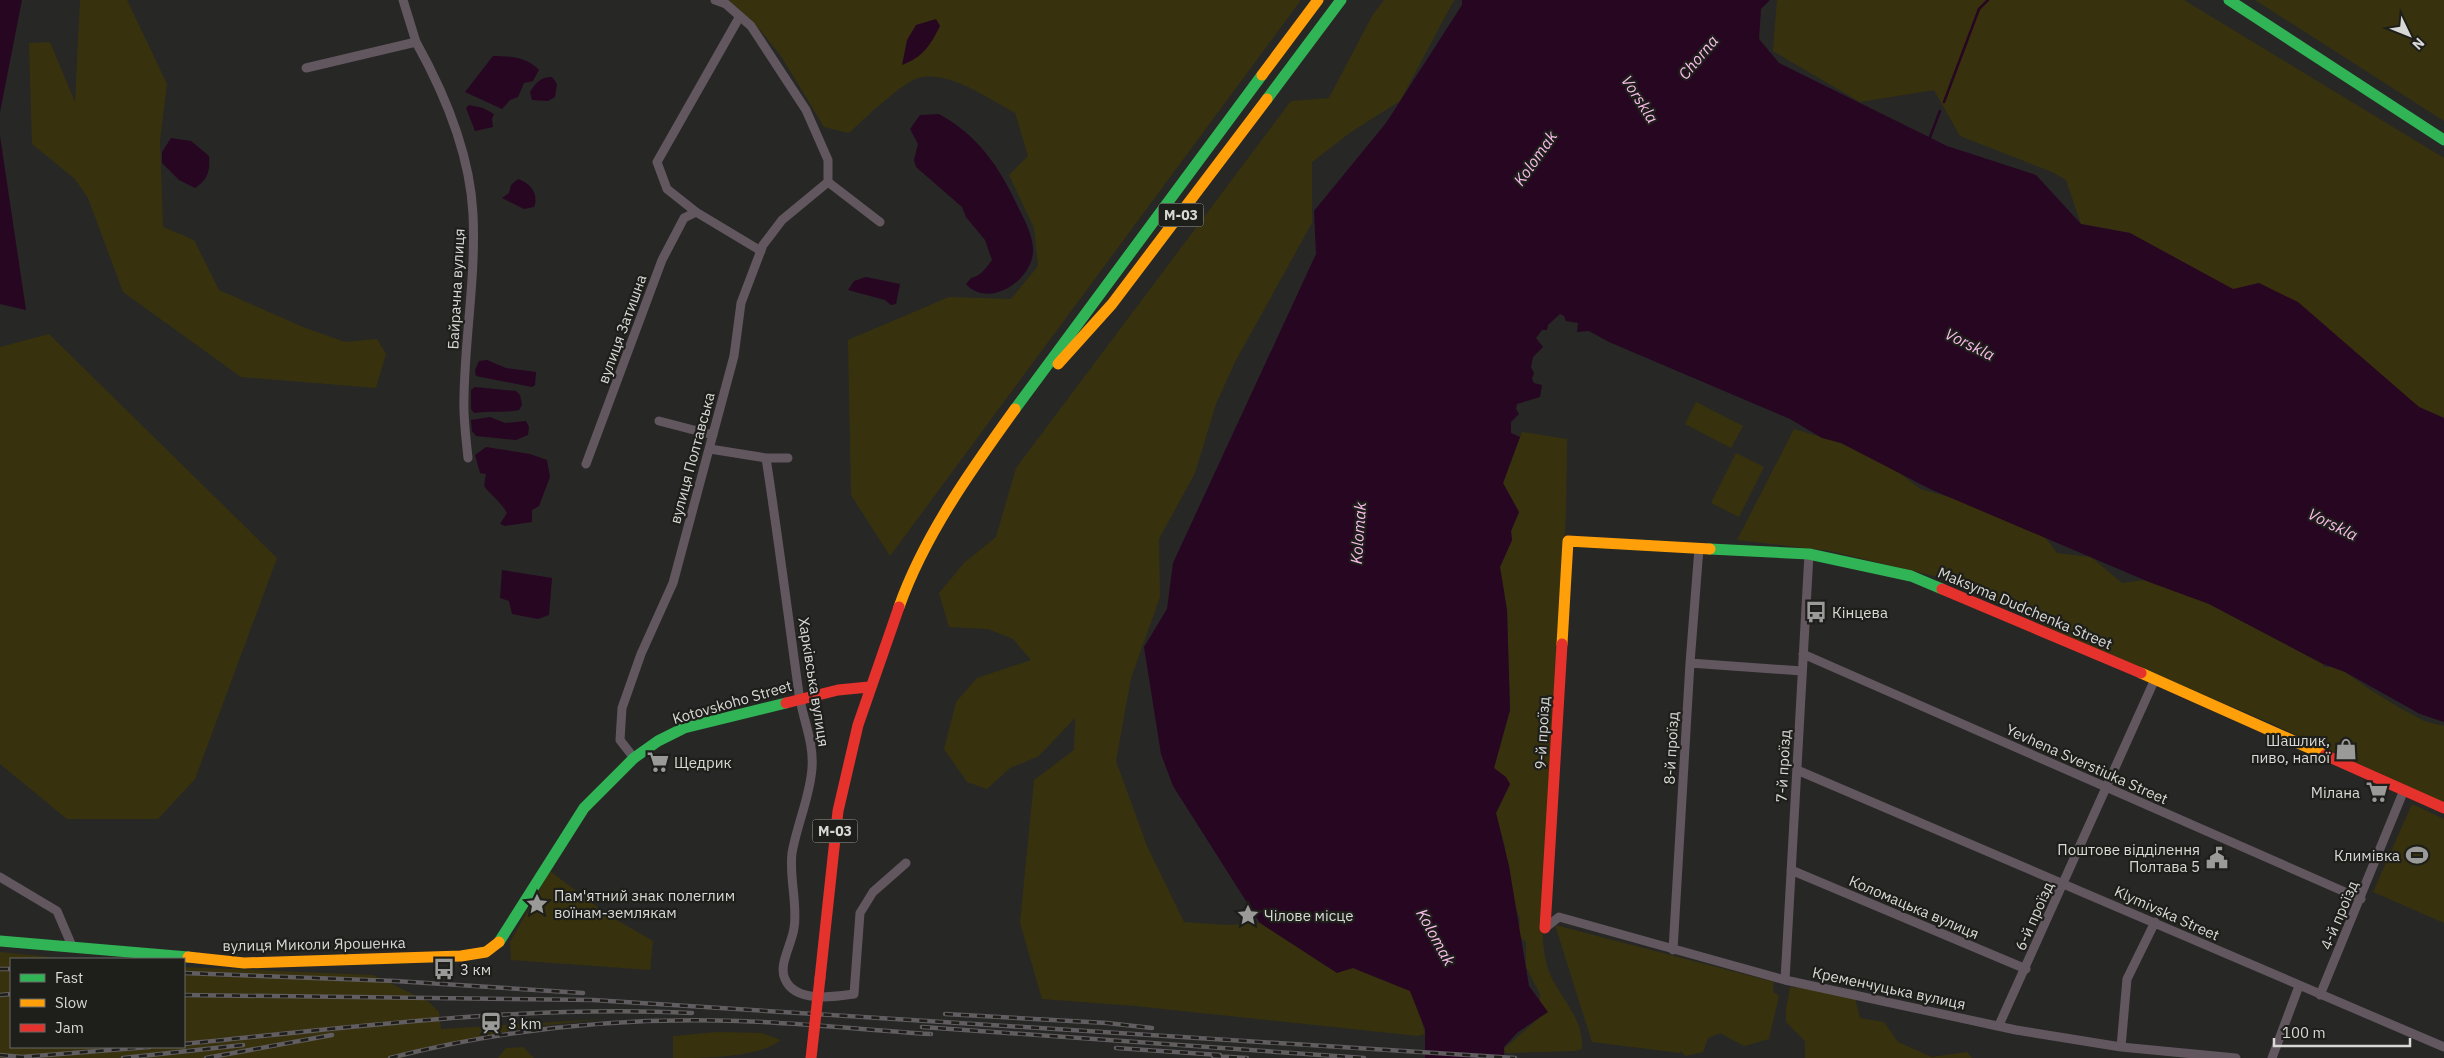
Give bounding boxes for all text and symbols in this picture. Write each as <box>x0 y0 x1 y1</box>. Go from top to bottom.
north arrow <box>2384 10 2434 60</box>
water label: Chorna <box>1674 31 1722 83</box>
text: N <box>2408 34 2429 54</box>
water label: Vorskla <box>1617 71 1663 127</box>
water label: Kolomak <box>1509 126 1561 189</box>
road number: М-03 <box>1158 204 1204 226</box>
street label: Байрачна вулиця <box>443 228 469 350</box>
street label: вулиця Затишна <box>593 272 651 386</box>
water label: Vorskla <box>1942 323 1998 365</box>
street label: вулиця Полтавська <box>665 390 719 526</box>
water label: Kolomak <box>1346 501 1370 565</box>
water label: Vorskla <box>2305 503 2361 545</box>
street label: Maksyma Dudchenka Street <box>1935 563 2115 653</box>
bus stop icon: Кінцева <box>1803 599 1829 625</box>
place label: Кінцева <box>1832 603 1888 622</box>
street label: Харківська вулиця <box>794 616 834 748</box>
street label: Kotovskoho Street <box>670 676 794 728</box>
street label: 9-й проїзд <box>1531 696 1553 770</box>
street label: 8-й проїзд <box>1660 711 1682 785</box>
street label: Yevhena Sverstiuka Street <box>2003 720 2171 808</box>
street label: 7-й проїзд <box>1772 729 1794 803</box>
place label: Шашлик, пиво, напої <box>2251 731 2330 767</box>
shop icon: Шашлик, пиво, напої <box>2333 736 2359 762</box>
supermarket icon: Щедрик <box>645 749 671 775</box>
place label: Щедрик <box>674 753 732 772</box>
supermarket icon: Мілана <box>2364 779 2390 805</box>
place label: Мілана <box>2311 783 2360 802</box>
road number: М-03 <box>812 819 858 842</box>
place label: Поштове відділення Полтава 5 <box>2057 840 2200 876</box>
sports icon: Климівка <box>2404 842 2430 868</box>
public building icon: Поштове відділення Полтава 5 <box>2204 845 2230 871</box>
place label: Климівка <box>2334 846 2400 865</box>
street label: Коломацька вулиця <box>1846 871 1982 943</box>
street label: 4-й проїзд <box>2316 878 2362 952</box>
street label: 6-й проїзд <box>2010 879 2058 953</box>
street label: Klymivska Street <box>2112 881 2222 945</box>
place label: Пам'ятний знак полеглим воїнам-землякам <box>554 886 735 922</box>
place icon: Пам'ятний знак полеглим воїнам-землякам <box>524 891 550 917</box>
place icon: Чілове місце <box>1235 902 1261 928</box>
water label: Kolomak <box>1412 905 1460 970</box>
place label: Чілове місце <box>1264 906 1353 925</box>
street label: вулиця Миколи Ярошенка <box>222 933 406 955</box>
bus stop icon: 3 км <box>431 956 457 982</box>
legend <box>10 958 185 1048</box>
place label: 3 км <box>460 960 491 979</box>
street label: Кременчуцька вулиця <box>1811 962 1967 1014</box>
text: Fast <box>55 968 83 987</box>
text: Slow <box>55 993 88 1012</box>
station icon: 3 km <box>478 1010 504 1036</box>
place label: 3 km <box>508 1014 542 1033</box>
scale bar <box>2274 1016 2410 1048</box>
text: Jam <box>55 1018 84 1037</box>
text: 100 m <box>2282 1023 2326 1042</box>

